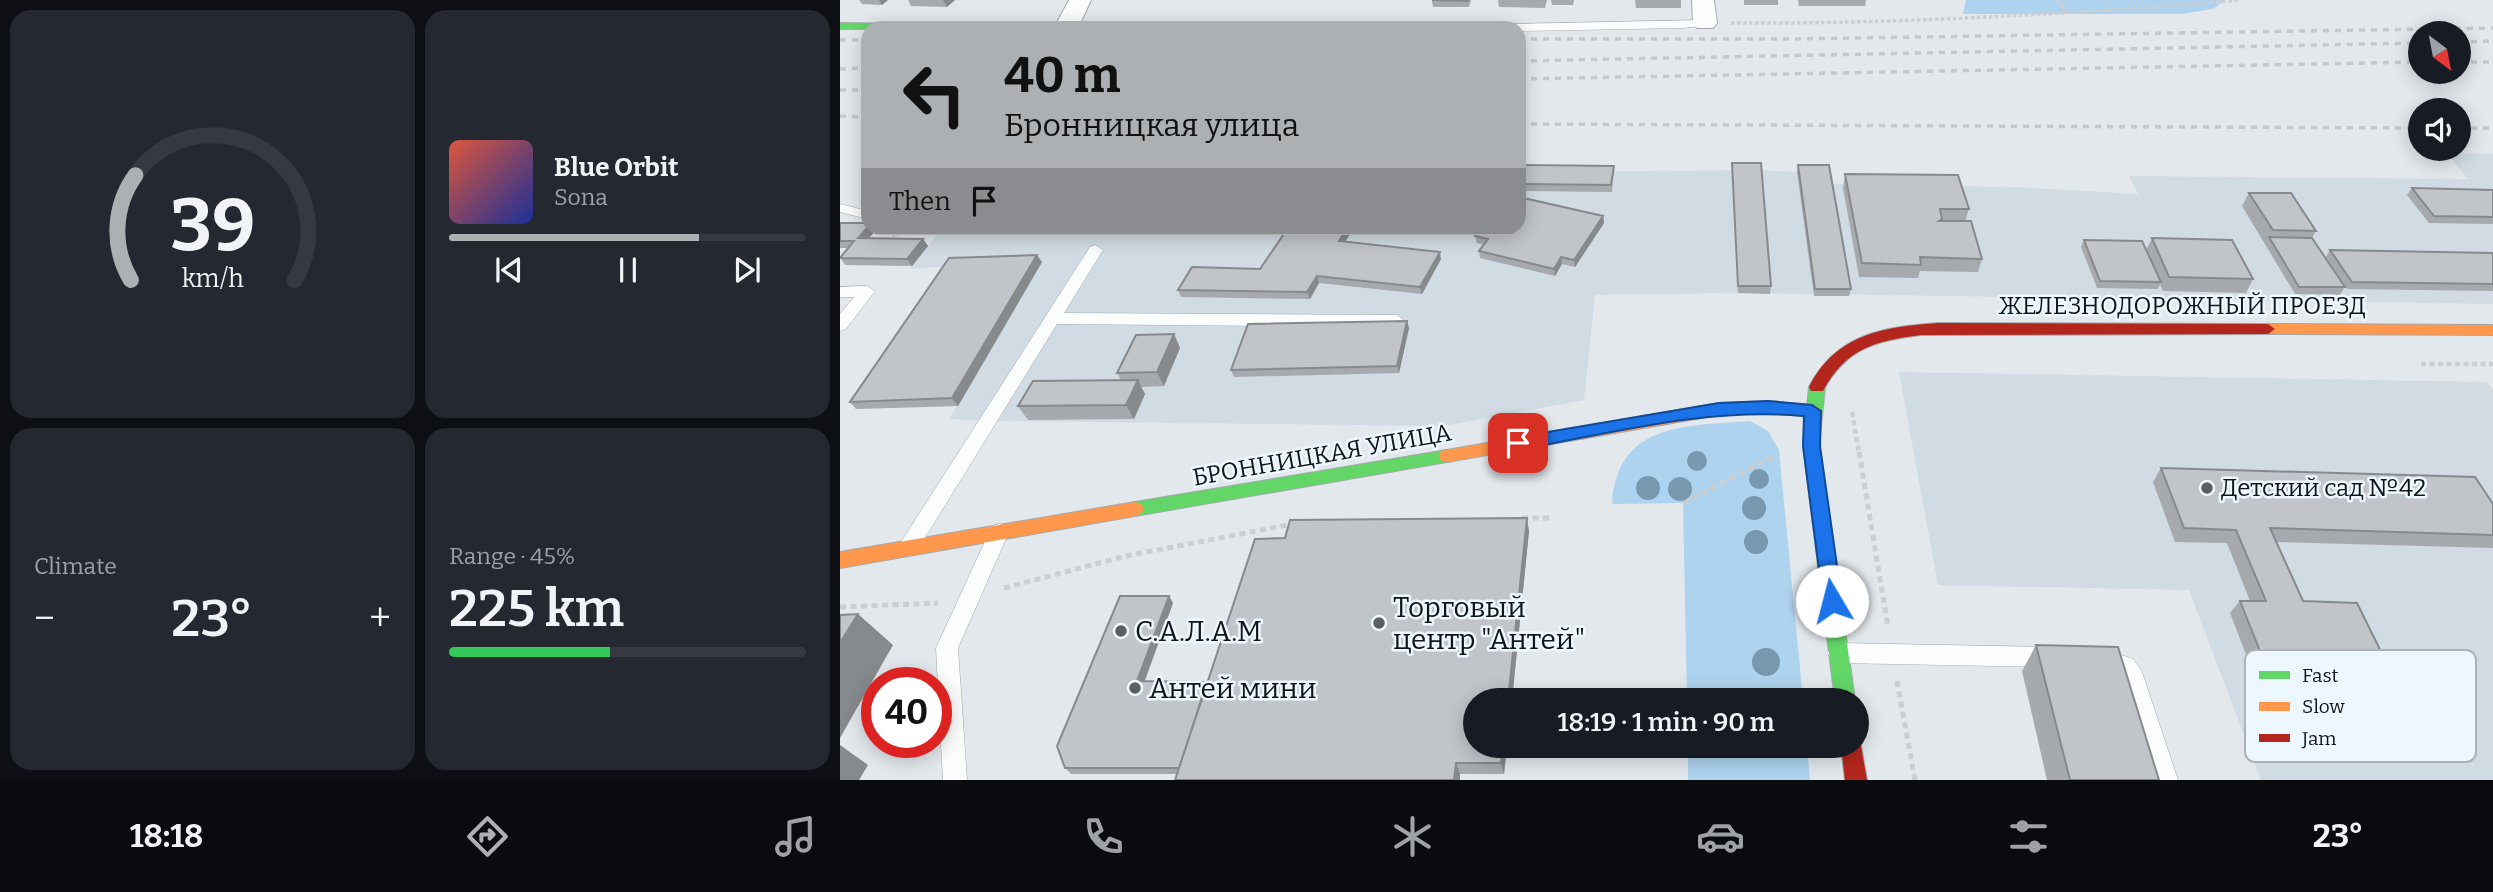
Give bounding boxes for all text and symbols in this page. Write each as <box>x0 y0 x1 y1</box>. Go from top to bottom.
north arrow <box>2408 21 2471 84</box>
map controls <box>2408 21 2471 161</box>
text: 40 m <box>1004 46 1121 105</box>
icon: left <box>889 49 980 140</box>
button: sound <box>2408 98 2471 161</box>
text: Бронницкая улица <box>1004 106 1299 144</box>
text: Blue Orbit <box>554 152 678 183</box>
icon: arrive <box>965 182 1003 220</box>
text: 39 <box>170 183 255 270</box>
text: Sona <box>554 183 608 211</box>
text: Then <box>889 186 951 217</box>
icon: previous <box>490 251 528 289</box>
icon: pause <box>609 251 647 289</box>
icon: next <box>728 251 766 289</box>
text: km/h <box>182 264 244 294</box>
street label: ЖЕЛЕЗНОДОРОЖНЫЙ ПРОЕЗД <box>1998 292 2366 320</box>
pin <box>1488 413 1548 473</box>
street label: БРОННИЦКАЯ УЛИЦА <box>1190 418 1454 492</box>
icon: arrive <box>1499 424 1537 462</box>
place label: Детский сад №42 <box>2221 474 2426 502</box>
marker: Детский сад №42 <box>2199 480 2215 496</box>
text: Range · 45% <box>449 542 575 570</box>
text: Climate <box>34 552 117 580</box>
position arrow <box>1795 564 1869 638</box>
text: 225 km <box>449 577 624 640</box>
text: 23° <box>171 587 253 650</box>
place label: Торговый центр "Антей" <box>1393 591 1585 656</box>
text: − <box>34 595 55 641</box>
text: + <box>369 595 391 641</box>
place label: С.А.Л.А.М <box>1135 615 1262 648</box>
marker: Торговый центр "Антей" <box>1371 615 1387 631</box>
marker: С.А.Л.А.М <box>1113 623 1129 639</box>
legend <box>2245 650 2476 762</box>
text: Fast <box>2302 664 2339 687</box>
speed limit sign: 40 <box>861 667 952 758</box>
place label: Антей мини <box>1149 672 1316 705</box>
marker: Антей мини <box>1127 680 1143 696</box>
text: Slow <box>2302 695 2345 718</box>
text: 18:19 · 1 min · 90 m <box>1558 707 1774 738</box>
text: Jam <box>2301 727 2336 750</box>
icon: directions <box>463 812 512 861</box>
icon: music <box>771 812 820 861</box>
icon: phone <box>1079 812 1128 861</box>
icon: climate <box>1388 812 1437 861</box>
icon: car <box>1696 812 1745 861</box>
icon: filters <box>2004 812 2053 861</box>
text: 18:18 <box>130 817 203 855</box>
text: 23° <box>2313 817 2363 855</box>

